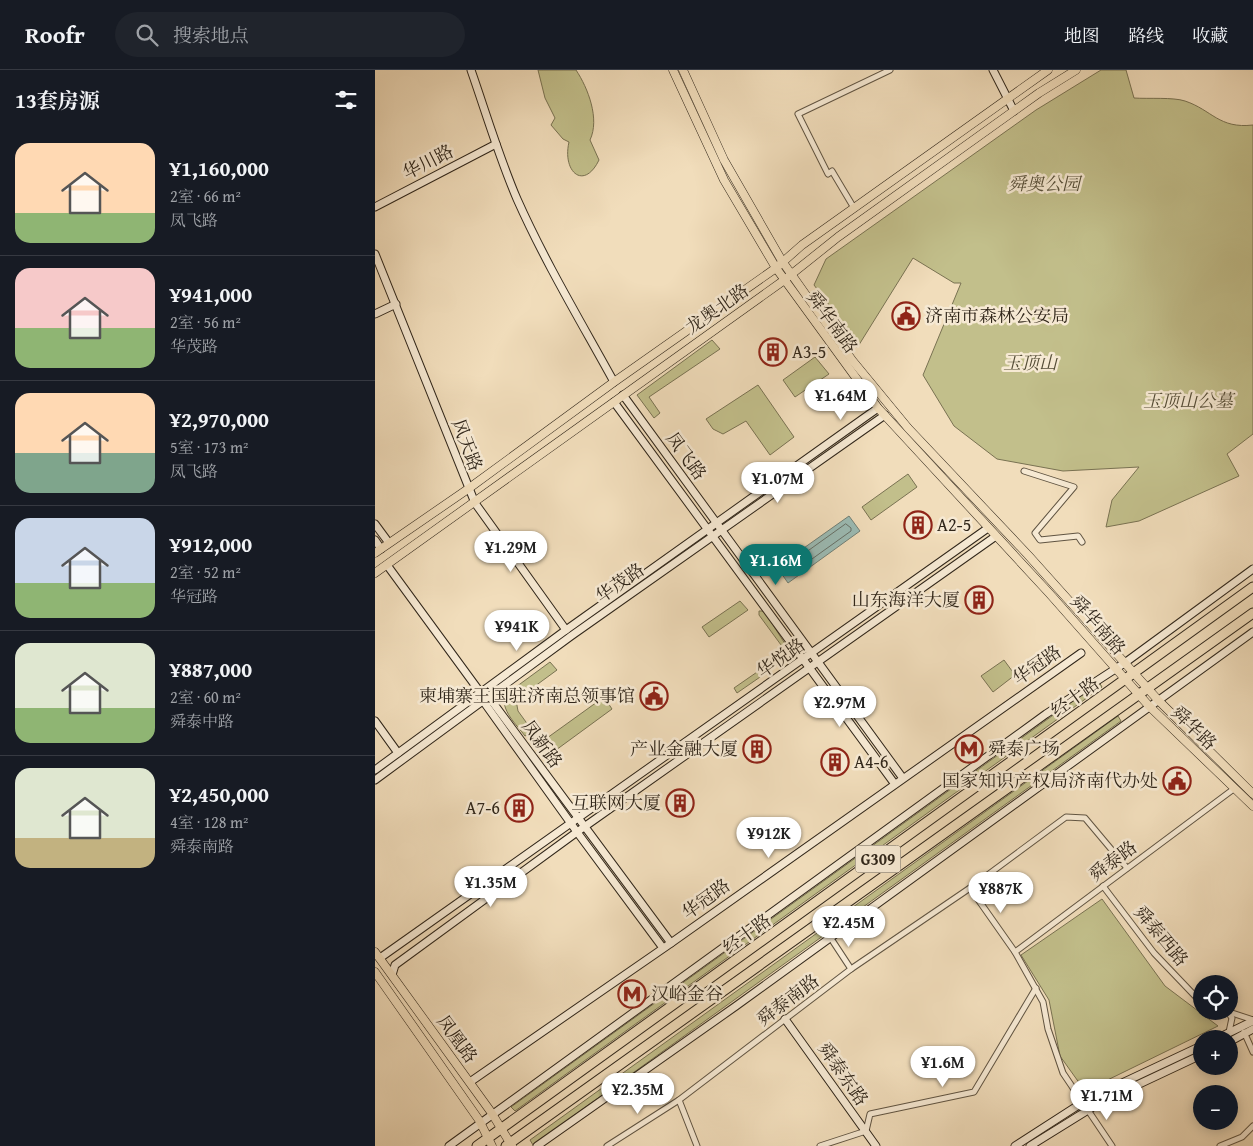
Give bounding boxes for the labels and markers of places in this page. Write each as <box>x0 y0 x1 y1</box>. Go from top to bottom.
public building icon: 济南市森林公安局 <box>891 301 921 331</box>
place label: 济南市森林公安局 <box>925 302 1069 329</box>
building icon: A3-5 <box>758 337 788 367</box>
place label: A3-5 <box>792 338 826 365</box>
pin: ¥1.64M <box>800 378 882 421</box>
pin: ¥1.07M <box>737 462 819 504</box>
building icon: A2-5 <box>903 510 933 540</box>
place label: A2-5 <box>937 511 971 538</box>
pin: ¥1.29M <box>470 530 552 573</box>
pin: ¥1.16M <box>735 544 817 586</box>
building icon: 山东海洋大厦 <box>964 585 994 615</box>
place label: 山东海洋大厦 <box>852 586 960 613</box>
pin: ¥941K <box>482 610 552 652</box>
public building icon: 柬埔寨王国驻济南总领事馆 <box>639 681 669 711</box>
place label: 柬埔寨王国驻济南总领事馆 <box>419 682 635 709</box>
pin: ¥2.97M <box>799 686 881 728</box>
building icon: 产业金融大厦 <box>742 734 772 764</box>
metro station icon: 舜泰广场 <box>954 734 984 764</box>
place label: 产业金融大厦 <box>630 735 738 762</box>
place label: 舜泰广场 <box>988 735 1060 762</box>
building icon: A4-6 <box>820 747 850 777</box>
place label: A4-6 <box>854 748 888 775</box>
public building icon: 国家知识产权局济南代办处 <box>1162 766 1192 796</box>
place label: 国家知识产权局济南代办处 <box>942 767 1158 794</box>
building icon: 互联网大厦 <box>665 788 695 818</box>
place label: 互联网大厦 <box>571 789 661 816</box>
building icon: A7-6 <box>504 793 534 823</box>
place label: A7-6 <box>466 794 500 821</box>
pin: ¥912K <box>734 816 804 859</box>
pin: ¥1.35M <box>450 866 532 908</box>
pin: ¥887K <box>966 872 1036 914</box>
pin: ¥2.45M <box>808 906 890 948</box>
metro station icon: 汉峪金谷 <box>617 979 647 1009</box>
place label: 汉峪金谷 <box>651 980 723 1007</box>
pin: ¥1.6M <box>908 1046 978 1088</box>
pin: ¥2.35M <box>597 1072 679 1115</box>
pin: ¥1.71M <box>1066 1078 1148 1121</box>

